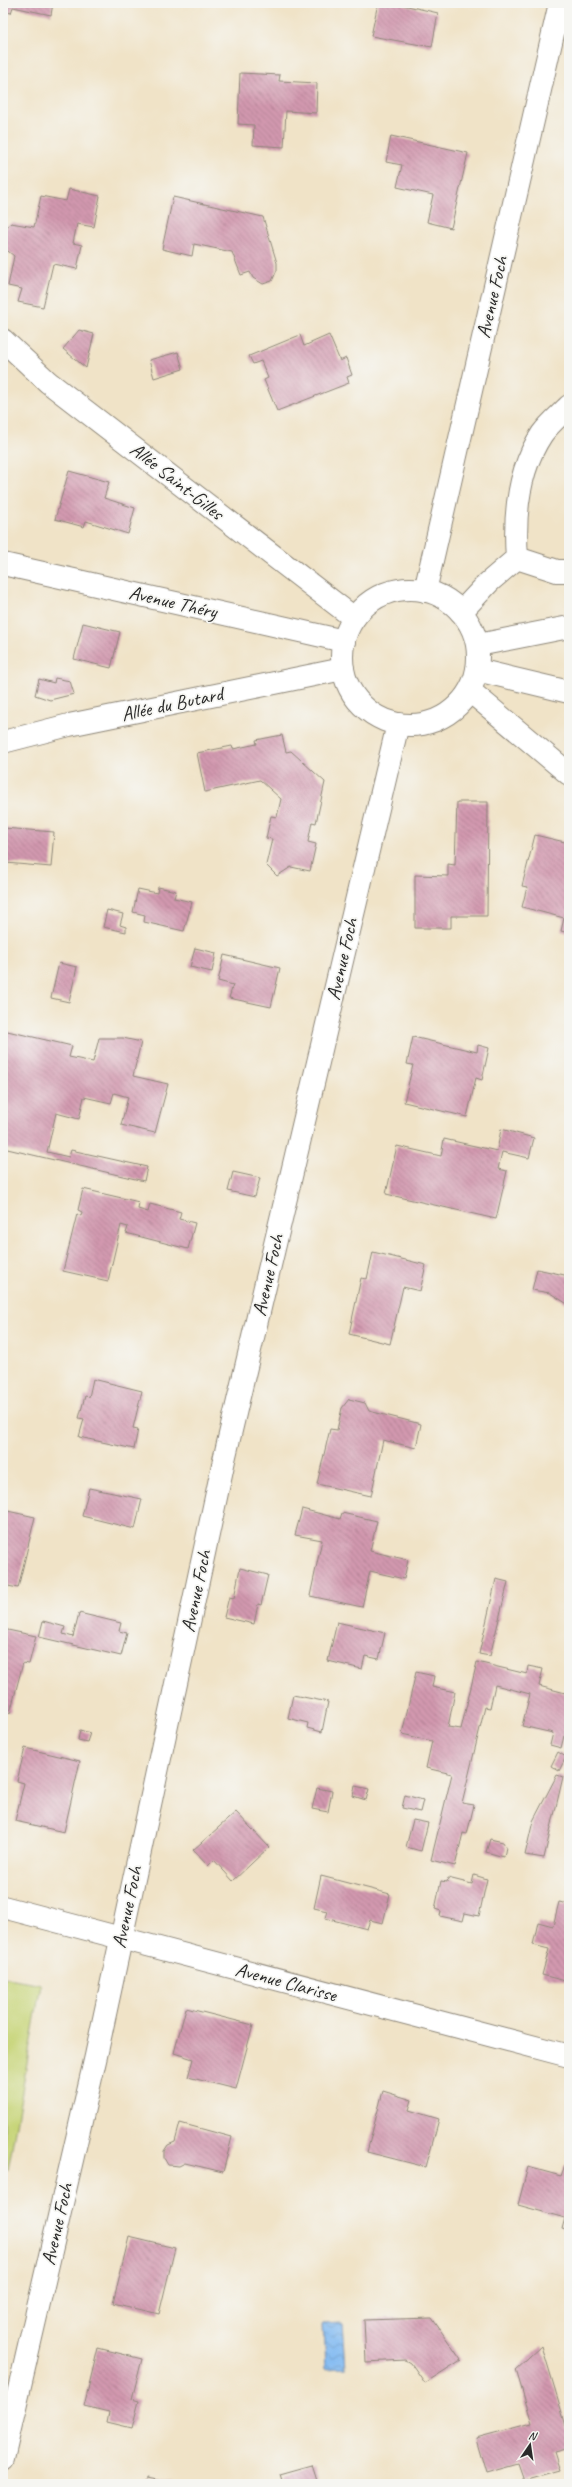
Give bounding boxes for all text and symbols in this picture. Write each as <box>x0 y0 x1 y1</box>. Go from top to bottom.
street label: Avenue Foch <box>470 252 514 340</box>
street label: Allée Saint-Gilles <box>125 437 231 527</box>
street label: Avenue Théry <box>127 580 221 625</box>
street label: Allée du Butard <box>119 680 228 727</box>
street label: Avenue Foch <box>320 914 364 1002</box>
street label: Avenue Foch <box>246 1230 290 1318</box>
street label: Avenue Foch <box>175 1546 217 1634</box>
street label: Avenue Foch <box>106 1862 148 1950</box>
street label: Avenue Clarisse <box>233 1957 341 2008</box>
street label: Avenue Foch <box>35 2179 79 2267</box>
north arrow <box>510 2425 550 2465</box>
text: N <box>527 2428 539 2443</box>

